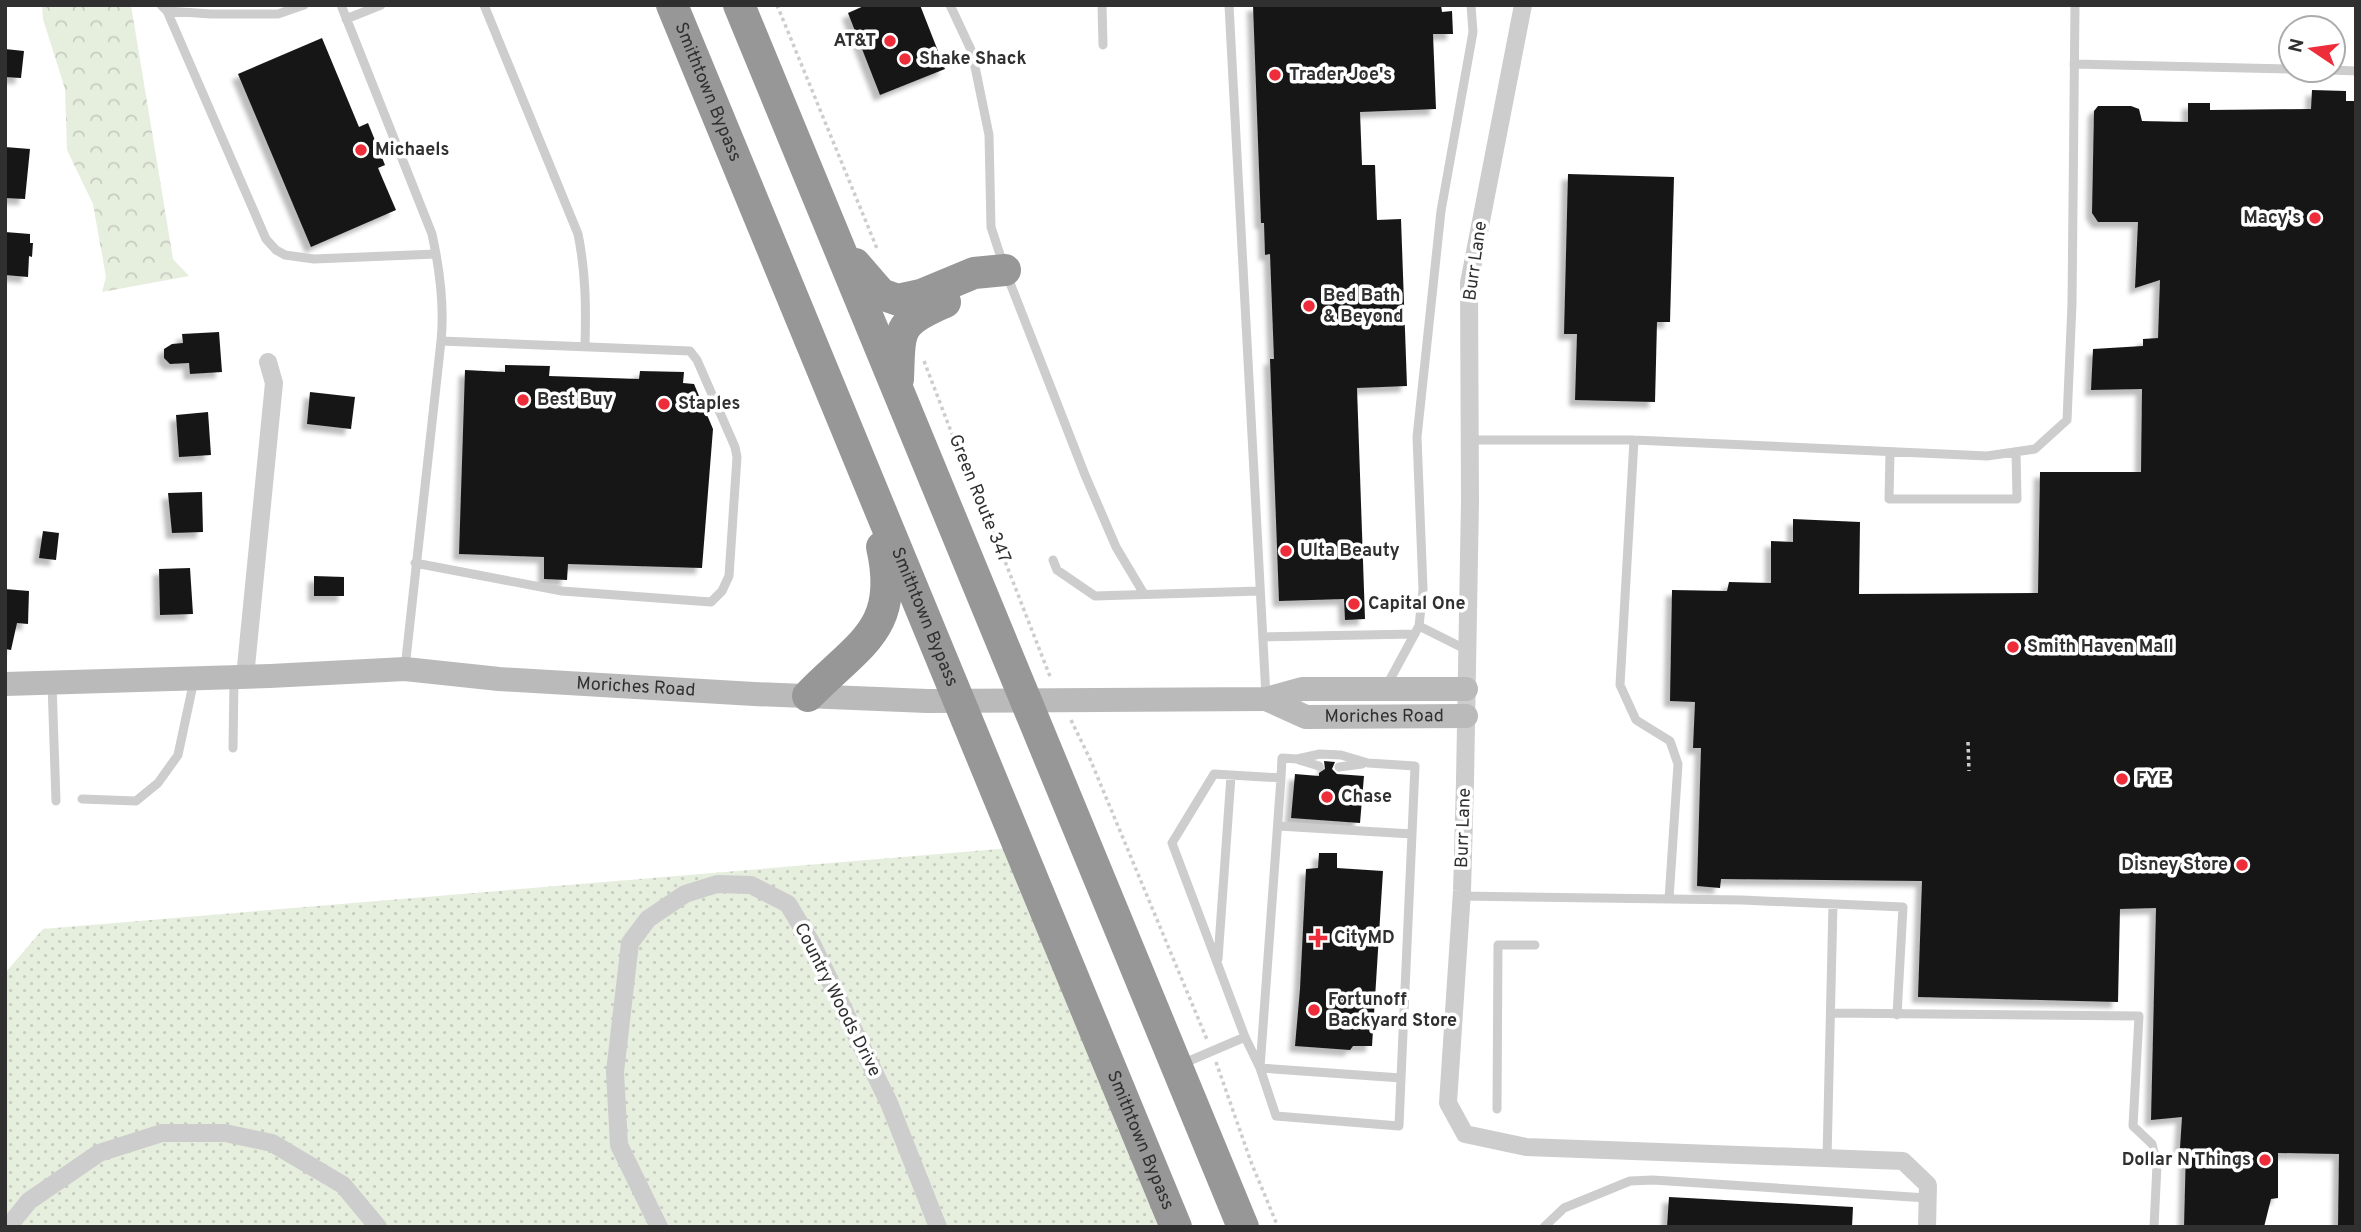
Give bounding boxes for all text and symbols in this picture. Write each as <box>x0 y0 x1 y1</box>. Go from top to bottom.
north arrow <box>2277 14 2347 84</box>
street label: Smithtown Bypass <box>669 19 747 165</box>
place label: AT&T <box>834 30 876 53</box>
marker: AT&T <box>882 33 898 49</box>
text: N <box>2284 36 2311 55</box>
place label: Shake Shack <box>919 48 1027 71</box>
marker: Shake Shack <box>897 51 913 67</box>
place label: Trader Joe's <box>1289 64 1392 87</box>
marker: Trader Joe's <box>1267 67 1283 83</box>
place label: Michaels <box>375 139 449 162</box>
marker: Michaels <box>353 142 369 158</box>
place label: Macy's <box>2243 207 2301 230</box>
marker: Macy's <box>2307 210 2323 226</box>
street label: Burr Lane <box>1459 220 1493 302</box>
place label: Bed Bath & Beyond <box>1323 285 1404 329</box>
marker: Bed Bath & Beyond <box>1301 298 1317 314</box>
place label: Best Buy <box>537 389 613 412</box>
marker: Best Buy <box>515 392 531 408</box>
place label: Staples <box>678 393 740 416</box>
marker: Staples <box>656 396 672 412</box>
street label: Green Route 347 <box>943 431 1015 567</box>
place label: Ulta Beauty <box>1300 540 1400 563</box>
marker: Ulta Beauty <box>1278 543 1294 559</box>
street label: Smithtown Bypass <box>885 544 963 690</box>
place label: Capital One <box>1368 593 1466 616</box>
marker: Capital One <box>1346 596 1362 612</box>
place label: Smith Haven Mall <box>2027 636 2174 659</box>
marker: Smith Haven Mall <box>2005 639 2021 655</box>
street label: Moriches Road <box>576 672 696 702</box>
street label: Moriches Road <box>1324 705 1444 728</box>
place label: FYE <box>2136 768 2169 791</box>
marker: FYE <box>2114 771 2130 787</box>
place label: Chase <box>1341 786 1392 809</box>
street label: Burr Lane <box>1451 788 1477 868</box>
marker: Chase <box>1319 789 1335 805</box>
place label: Disney Store <box>2121 854 2228 877</box>
marker: Disney Store <box>2234 857 2250 873</box>
street label: Country Woods Drive <box>788 919 886 1081</box>
place label: CityMD <box>1334 927 1395 950</box>
marker: CityMD <box>1308 928 1328 948</box>
place label: Fortunoff Backyard Store <box>1328 989 1457 1033</box>
marker: Fortunoff Backyard Store <box>1306 1002 1322 1018</box>
street label: Smithtown Bypass <box>1101 1067 1179 1213</box>
place label: Dollar N Things <box>2122 1149 2251 1172</box>
marker: Dollar N Things <box>2257 1152 2273 1168</box>

